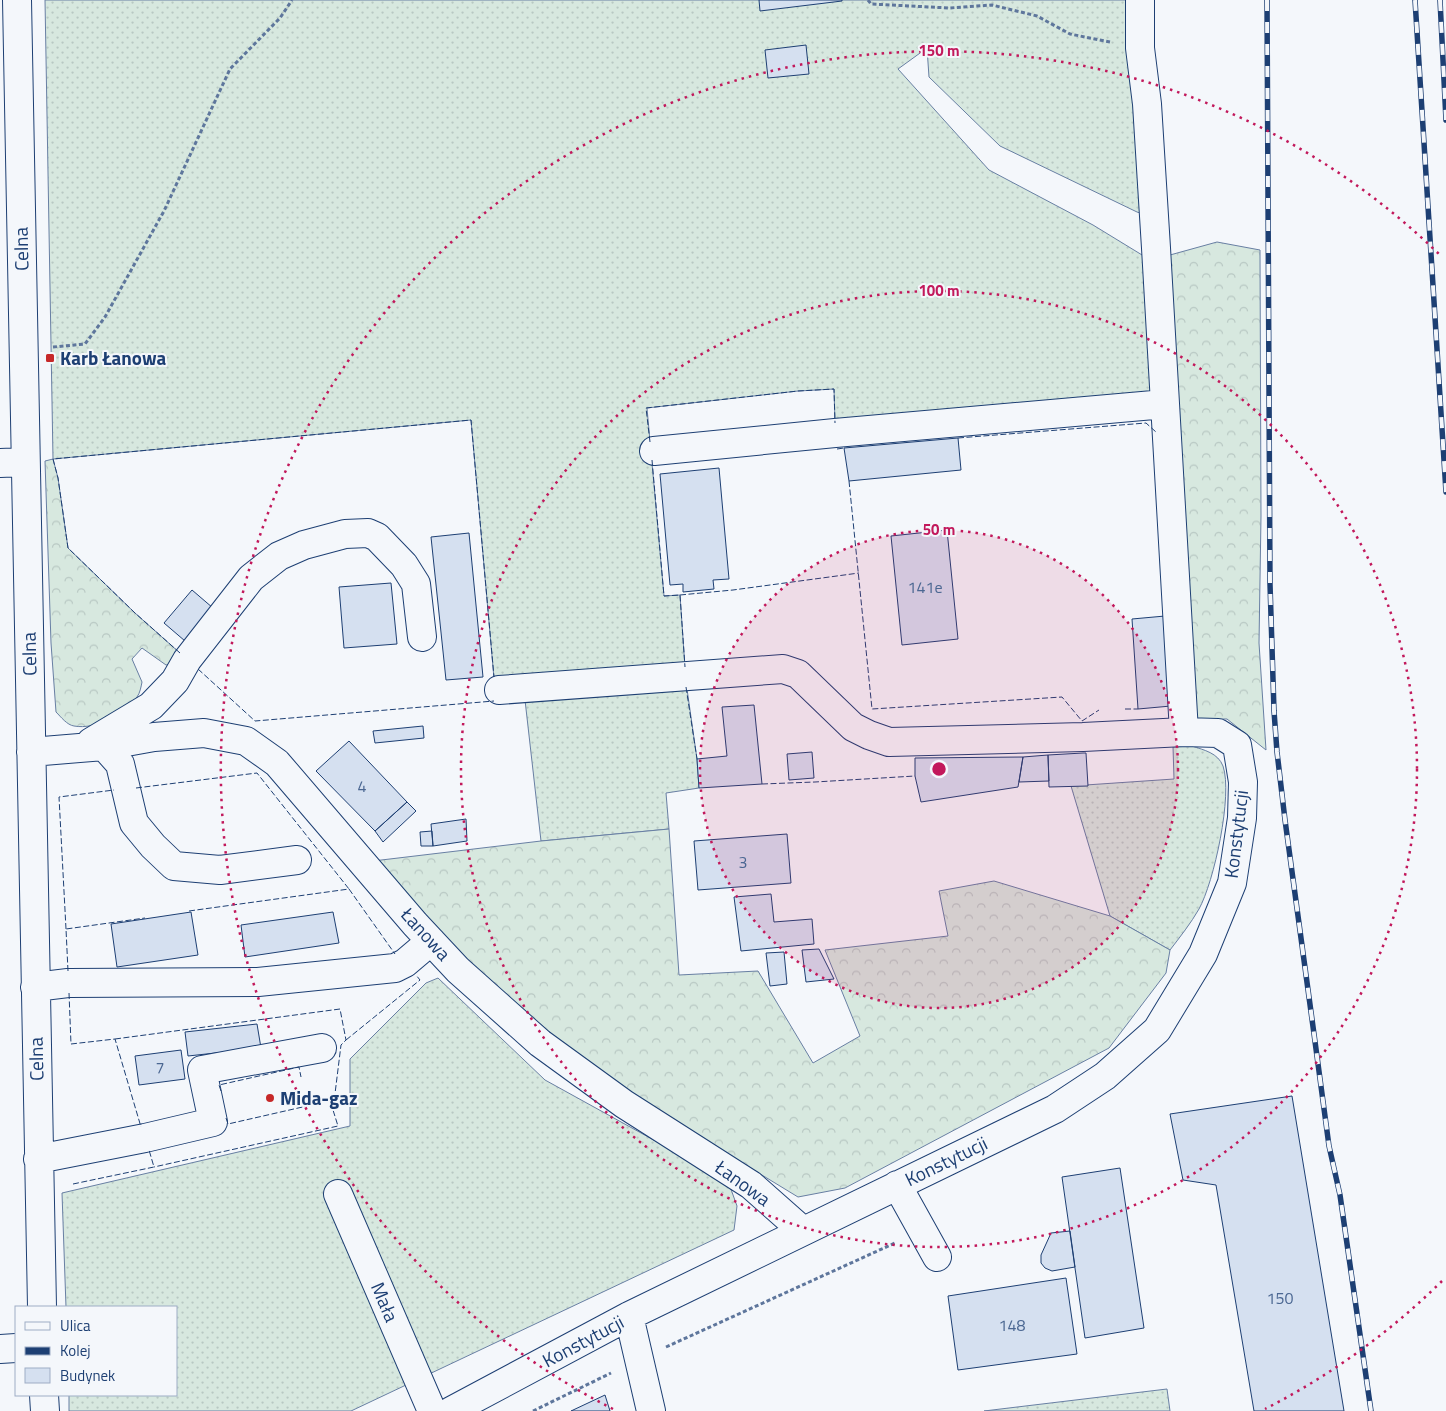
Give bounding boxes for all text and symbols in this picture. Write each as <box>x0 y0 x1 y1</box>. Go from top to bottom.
text: 150 m <box>918 39 960 62</box>
street label: Celna <box>6 226 35 271</box>
text: 100 m <box>918 279 960 302</box>
place label: Karb Łanowa <box>60 343 167 372</box>
marker: Karb Łanowa <box>44 352 56 364</box>
text: 50 m <box>923 518 955 541</box>
house number: 141e <box>908 575 942 599</box>
street label: Celna <box>14 631 43 676</box>
centre of rings <box>930 760 948 778</box>
house number: 4 <box>358 774 367 798</box>
street label: Konstytucji <box>1216 788 1255 880</box>
house number: 3 <box>739 850 747 874</box>
street label: Łanowa <box>394 900 458 967</box>
street label: Celna <box>21 1036 50 1081</box>
house number: 7 <box>156 1055 164 1079</box>
place label: Mida-gaz <box>280 1083 358 1112</box>
marker: Mida-gaz <box>264 1092 276 1104</box>
street label: Konstytucji <box>900 1128 992 1193</box>
street label: Łanowa <box>709 1152 778 1213</box>
street label: Mała <box>364 1277 407 1327</box>
house number: 150 <box>1267 1286 1293 1310</box>
legend <box>15 1306 178 1396</box>
street label: Konstytucji <box>537 1307 629 1374</box>
house number: 148 <box>999 1313 1025 1337</box>
text: Ulica <box>60 1314 91 1337</box>
text: Kolej <box>60 1339 91 1362</box>
text: Budynek <box>60 1364 115 1387</box>

